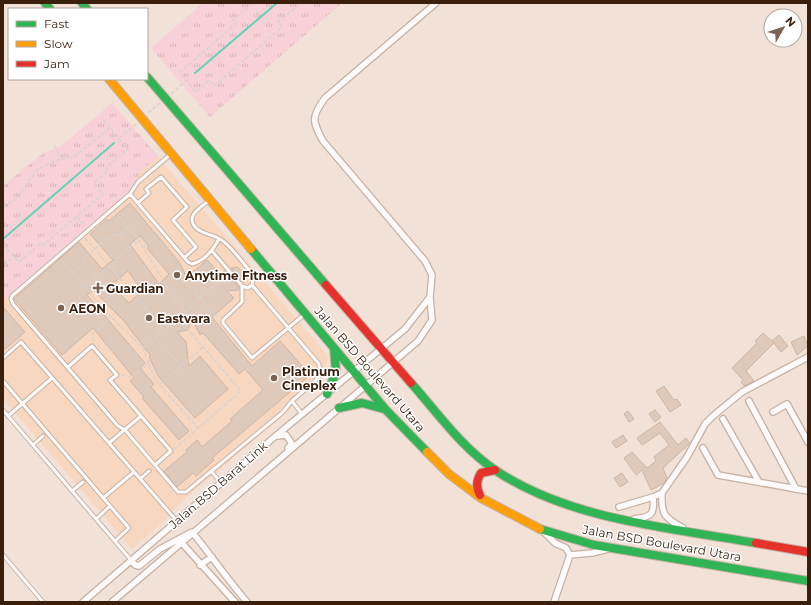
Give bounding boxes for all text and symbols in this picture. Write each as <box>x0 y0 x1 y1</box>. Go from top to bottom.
legend <box>8 8 148 80</box>
north arrow <box>763 8 803 48</box>
text: N <box>783 14 799 30</box>
text: Fast <box>44 16 69 31</box>
text: Slow <box>44 36 73 51</box>
text: Jam <box>43 56 70 71</box>
place label: Anytime Fitness <box>184 268 288 283</box>
marker: Anytime Fitness <box>172 270 182 280</box>
place label: Guardian <box>106 281 164 296</box>
marker: Guardian <box>93 283 103 293</box>
place label: AEON <box>68 301 106 316</box>
marker: AEON <box>56 303 66 313</box>
street label: Jalan BSD Boulevard Utara <box>311 303 428 435</box>
place label: Eastvara <box>157 311 210 326</box>
marker: Eastvara <box>144 313 154 323</box>
place label: Platinum Cineplex <box>282 364 340 393</box>
marker: Platinum Cineplex <box>269 373 279 383</box>
street label: Jalan BSD Barat Link <box>165 438 271 532</box>
street label: Jalan BSD Boulevard Utara <box>580 521 743 564</box>

